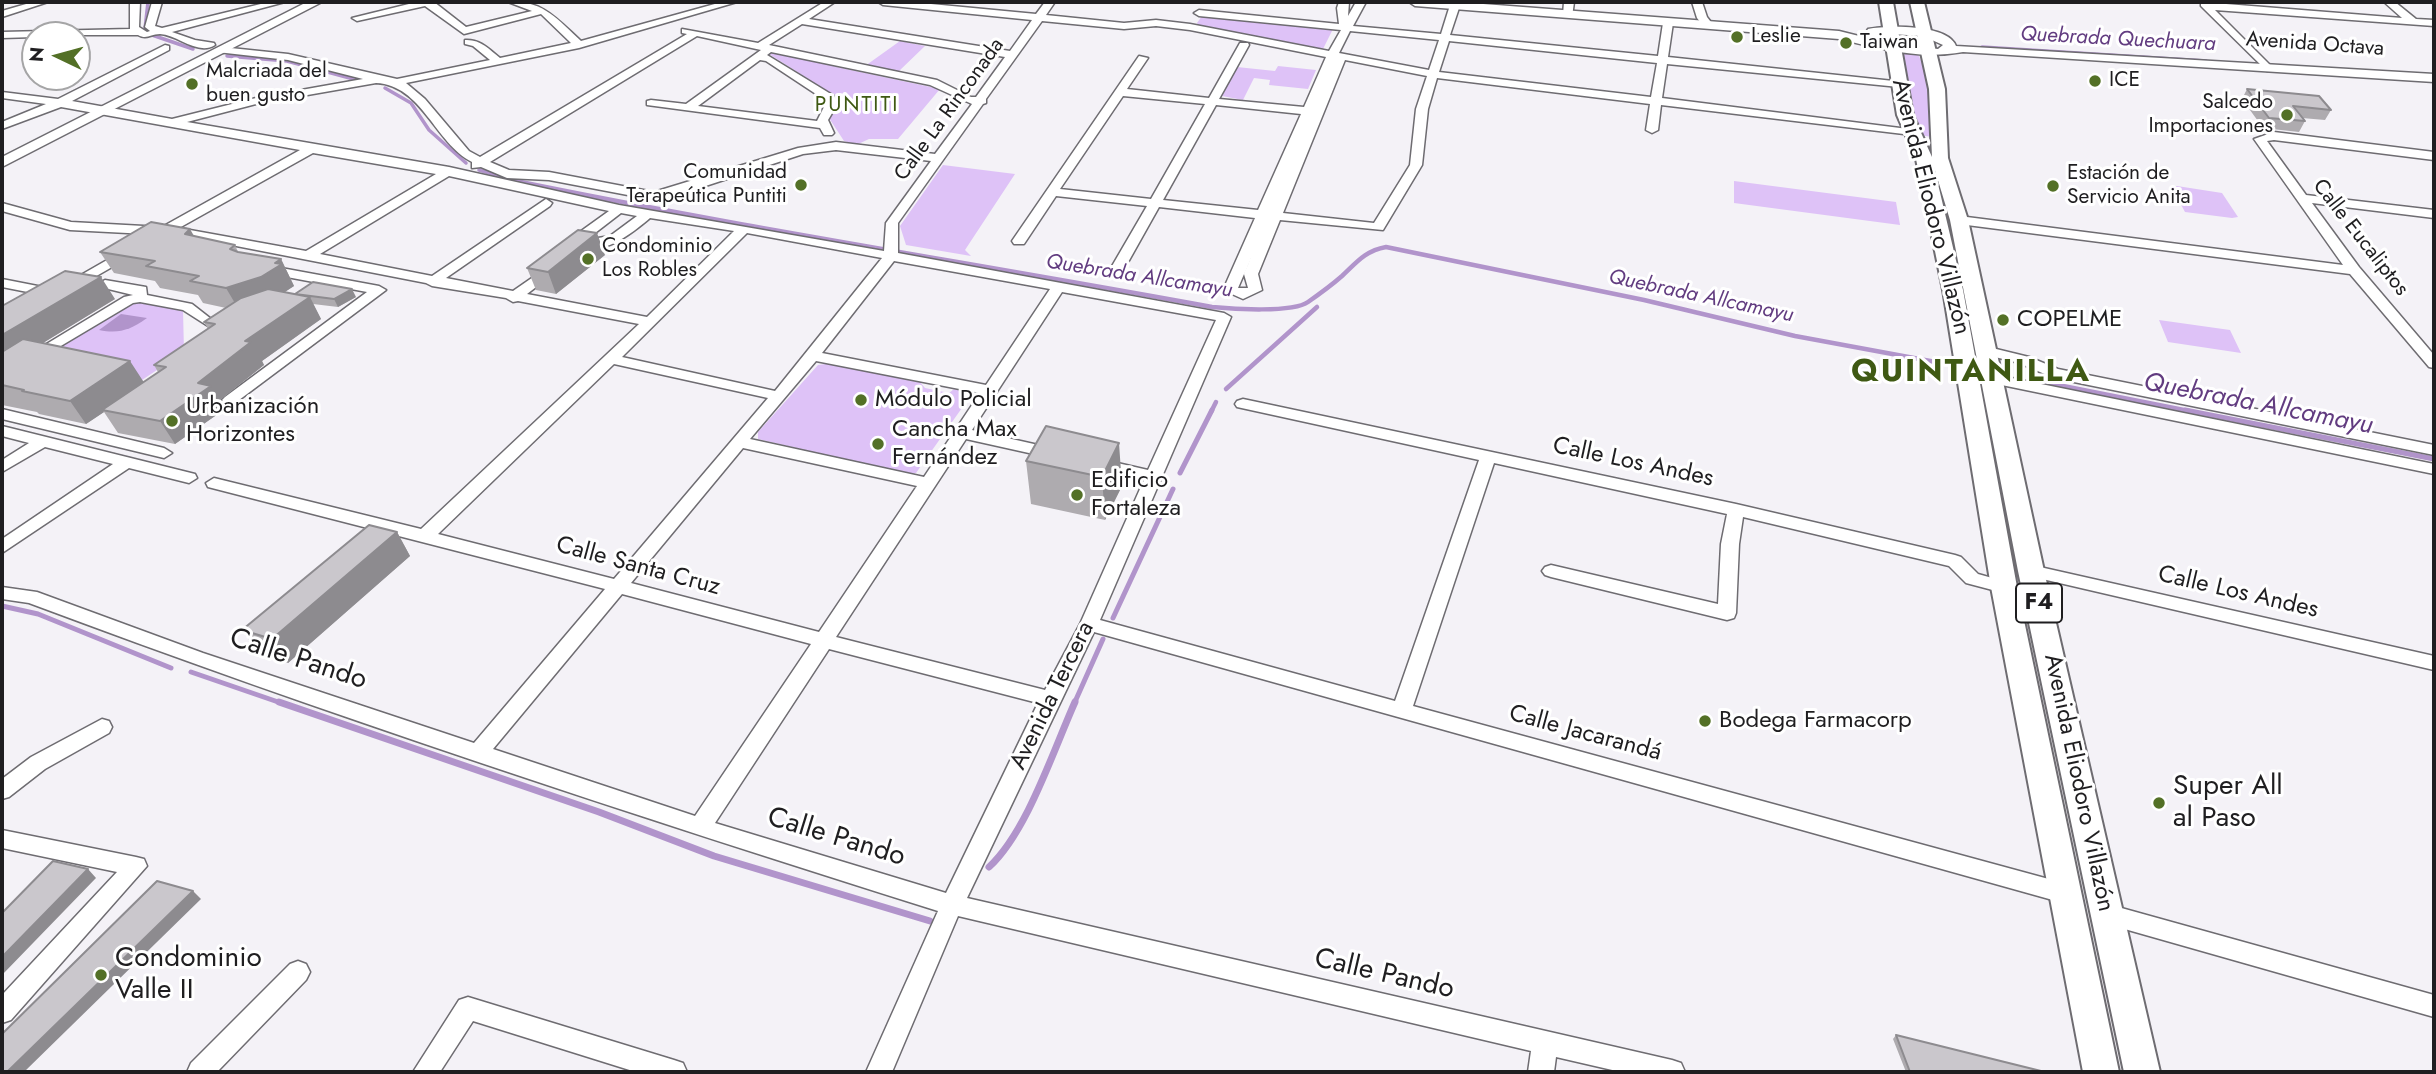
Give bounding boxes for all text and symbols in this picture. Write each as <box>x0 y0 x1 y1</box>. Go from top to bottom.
north arrow <box>21 21 91 91</box>
water label: Quebrada Quechuara <box>2020 22 2216 58</box>
place label: Leslie <box>1751 24 1801 50</box>
street label: Avenida Octava <box>2245 28 2385 62</box>
marker: Leslie <box>1729 29 1745 45</box>
place label: Taiwan <box>1860 30 1919 56</box>
street label: Calle La Rinconada <box>890 34 1010 186</box>
marker: Taiwan <box>1838 35 1854 51</box>
text: N <box>22 46 51 63</box>
place label: Malcriada del buen gusto <box>206 59 327 109</box>
place label: ICE <box>2109 68 2140 94</box>
marker: ICE <box>2087 73 2103 89</box>
marker: Malcriada del buen gusto <box>184 76 200 92</box>
street label: Avenida Eliodoro Villazón <box>1884 76 1976 338</box>
place label: Salcedo Importaciones <box>2148 90 2273 140</box>
district label: PUNTITI <box>816 93 898 119</box>
marker: Salcedo Importaciones <box>2279 107 2295 123</box>
place label: Comunidad Terapeútica Puntiti <box>626 160 787 210</box>
place label: Estación de Servicio Anita <box>2067 161 2191 211</box>
street label: Calle Eucaliptos <box>2307 175 2413 301</box>
marker: Comunidad Terapeútica Puntiti <box>793 177 809 193</box>
marker: Estación de Servicio Anita <box>2045 178 2061 194</box>
place label: Condominio Los Robles <box>602 234 712 284</box>
water label: Quebrada Allcamayu <box>1044 250 1234 304</box>
marker: Condominio Los Robles <box>580 251 596 267</box>
water label: Quebrada Allcamayu <box>1606 265 1796 329</box>
place label: COPELME <box>2017 306 2122 334</box>
marker: COPELME <box>1995 312 2011 328</box>
district label: QUINTANILLA <box>1852 354 2090 392</box>
water label: Quebrada Allcamayu <box>2141 367 2375 443</box>
place label: Módulo Policial <box>875 386 1032 414</box>
marker: Módulo Policial <box>853 392 869 408</box>
place label: Urbanización Horizontes <box>186 393 319 449</box>
marker: Urbanización Horizontes <box>164 413 180 429</box>
place label: Cancha Max Fernández <box>892 416 1016 472</box>
street label: Calle Los Andes <box>1550 432 1716 494</box>
marker: Cancha Max Fernández <box>870 436 886 452</box>
place label: Edificio Fortaleza <box>1091 467 1181 523</box>
marker: Edificio Fortaleza <box>1069 487 1085 503</box>
street label: Calle Santa Cruz <box>553 531 723 603</box>
street label: Calle Los Andes <box>2155 561 2321 625</box>
road number: F4 <box>2016 583 2062 622</box>
street label: Avenida Tercera <box>1005 617 1101 775</box>
street label: Calle Pando <box>225 622 371 698</box>
street label: Avenida Eliodoro Villazón <box>2037 652 2119 914</box>
street label: Calle Jacarandá <box>1506 700 1664 768</box>
place label: Bodega Farmacorp <box>1719 707 1912 735</box>
marker: Bodega Farmacorp <box>1697 713 1713 729</box>
place label: Super All al Paso <box>2173 770 2283 836</box>
marker: Super All al Paso <box>2151 795 2167 811</box>
street label: Calle Pando <box>763 801 909 875</box>
place label: Condominio Valle II <box>115 942 262 1008</box>
street label: Calle Pando <box>1311 943 1457 1007</box>
marker: Condominio Valle II <box>93 967 109 983</box>

